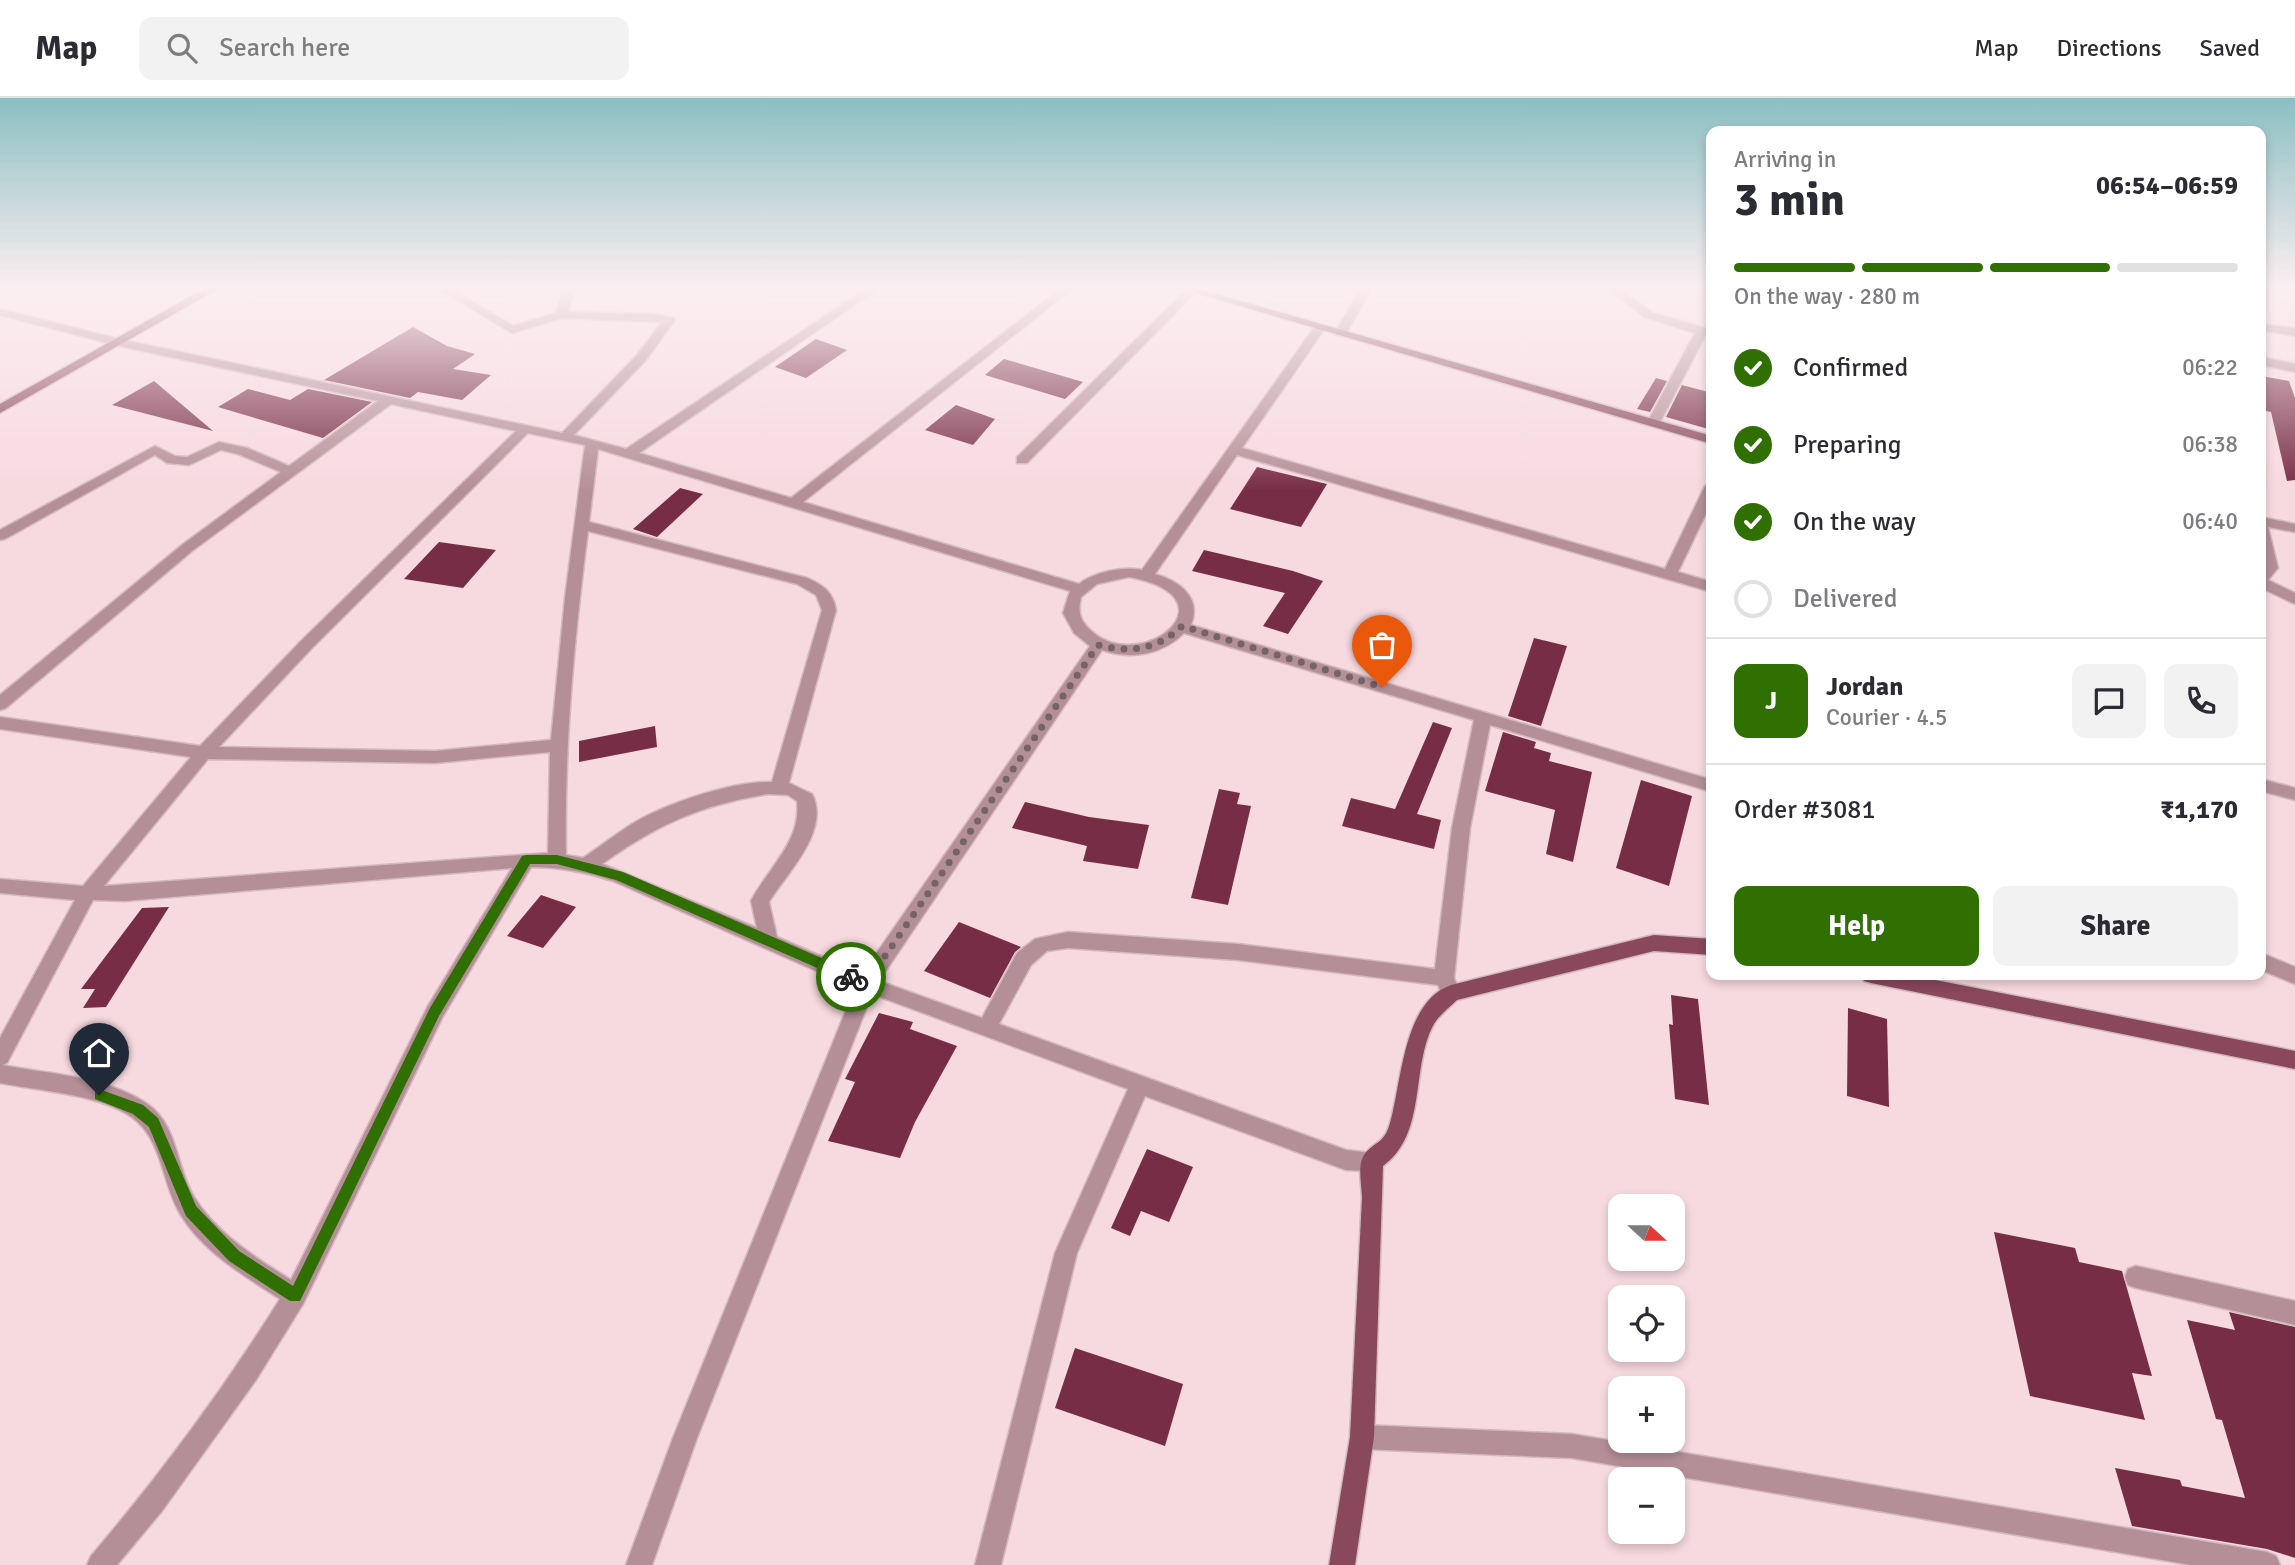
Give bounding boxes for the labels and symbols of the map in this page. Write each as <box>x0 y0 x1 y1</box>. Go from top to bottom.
pin <box>1352 615 1412 687</box>
courier <box>816 942 886 1012</box>
pin <box>69 1023 129 1095</box>
north arrow <box>1608 1194 1685 1270</box>

